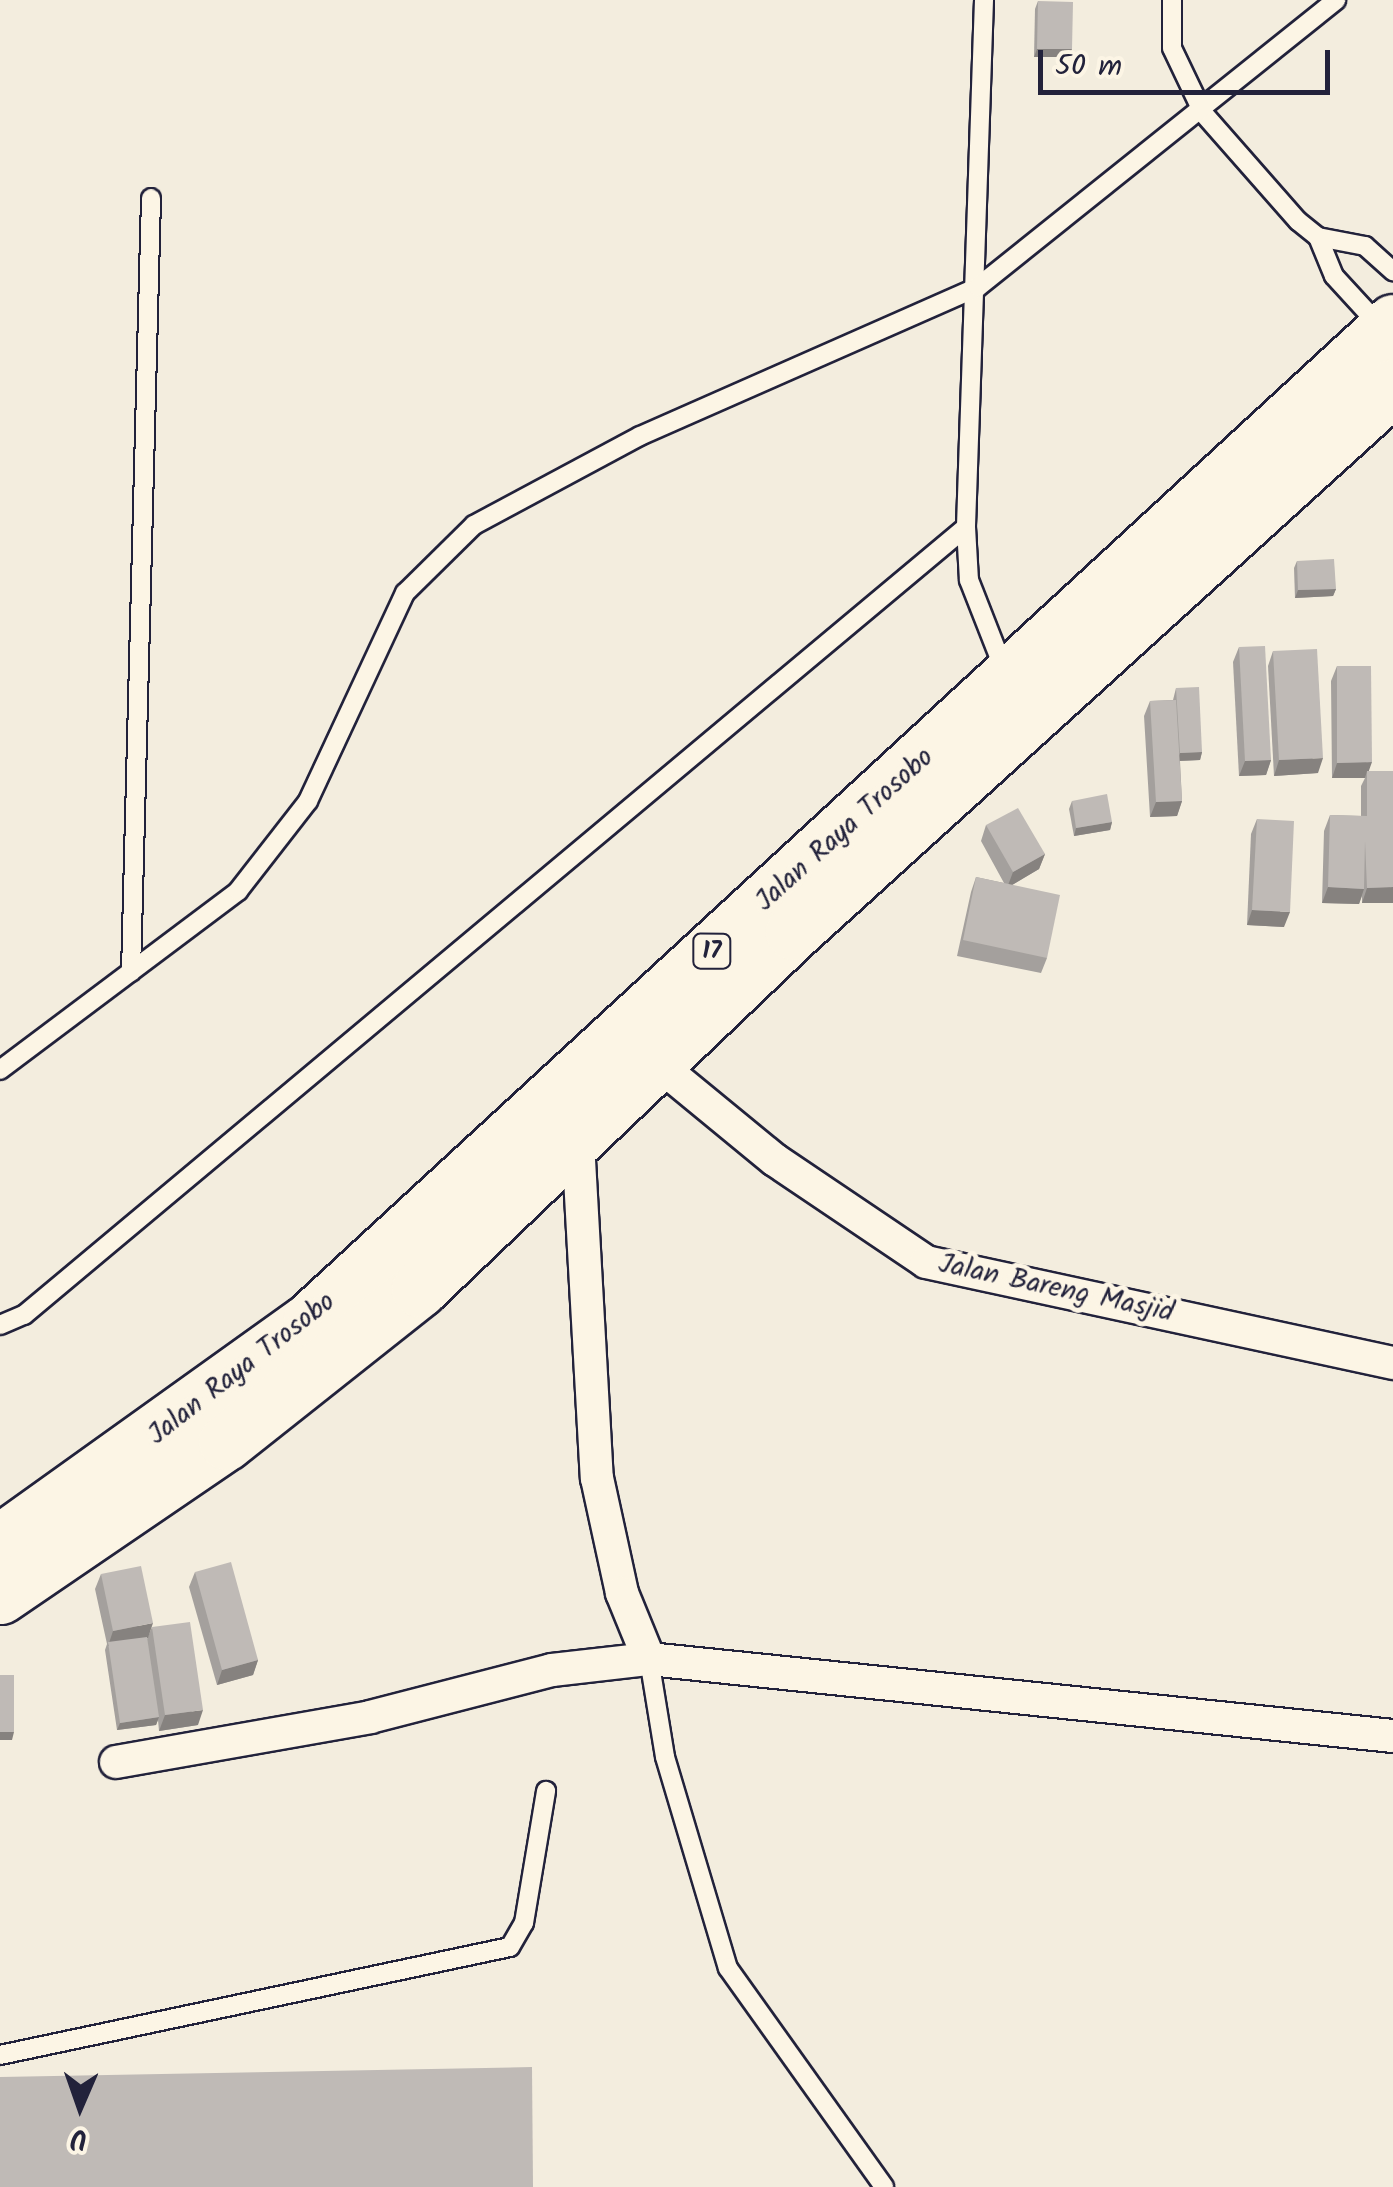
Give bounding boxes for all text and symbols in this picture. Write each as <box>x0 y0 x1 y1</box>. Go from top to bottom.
scale bar <box>1043 30 1336 92</box>
text: 50 m <box>1055 43 1122 91</box>
street label: Jalan Raya Trosobo <box>749 741 941 919</box>
road number: 17 <box>692 931 732 971</box>
street label: Jalan Bareng Masjid <box>935 1248 1177 1330</box>
street label: Jalan Raya Trosobo <box>142 1285 342 1453</box>
north arrow <box>30 2057 130 2157</box>
text: U <box>70 2115 88 2160</box>

